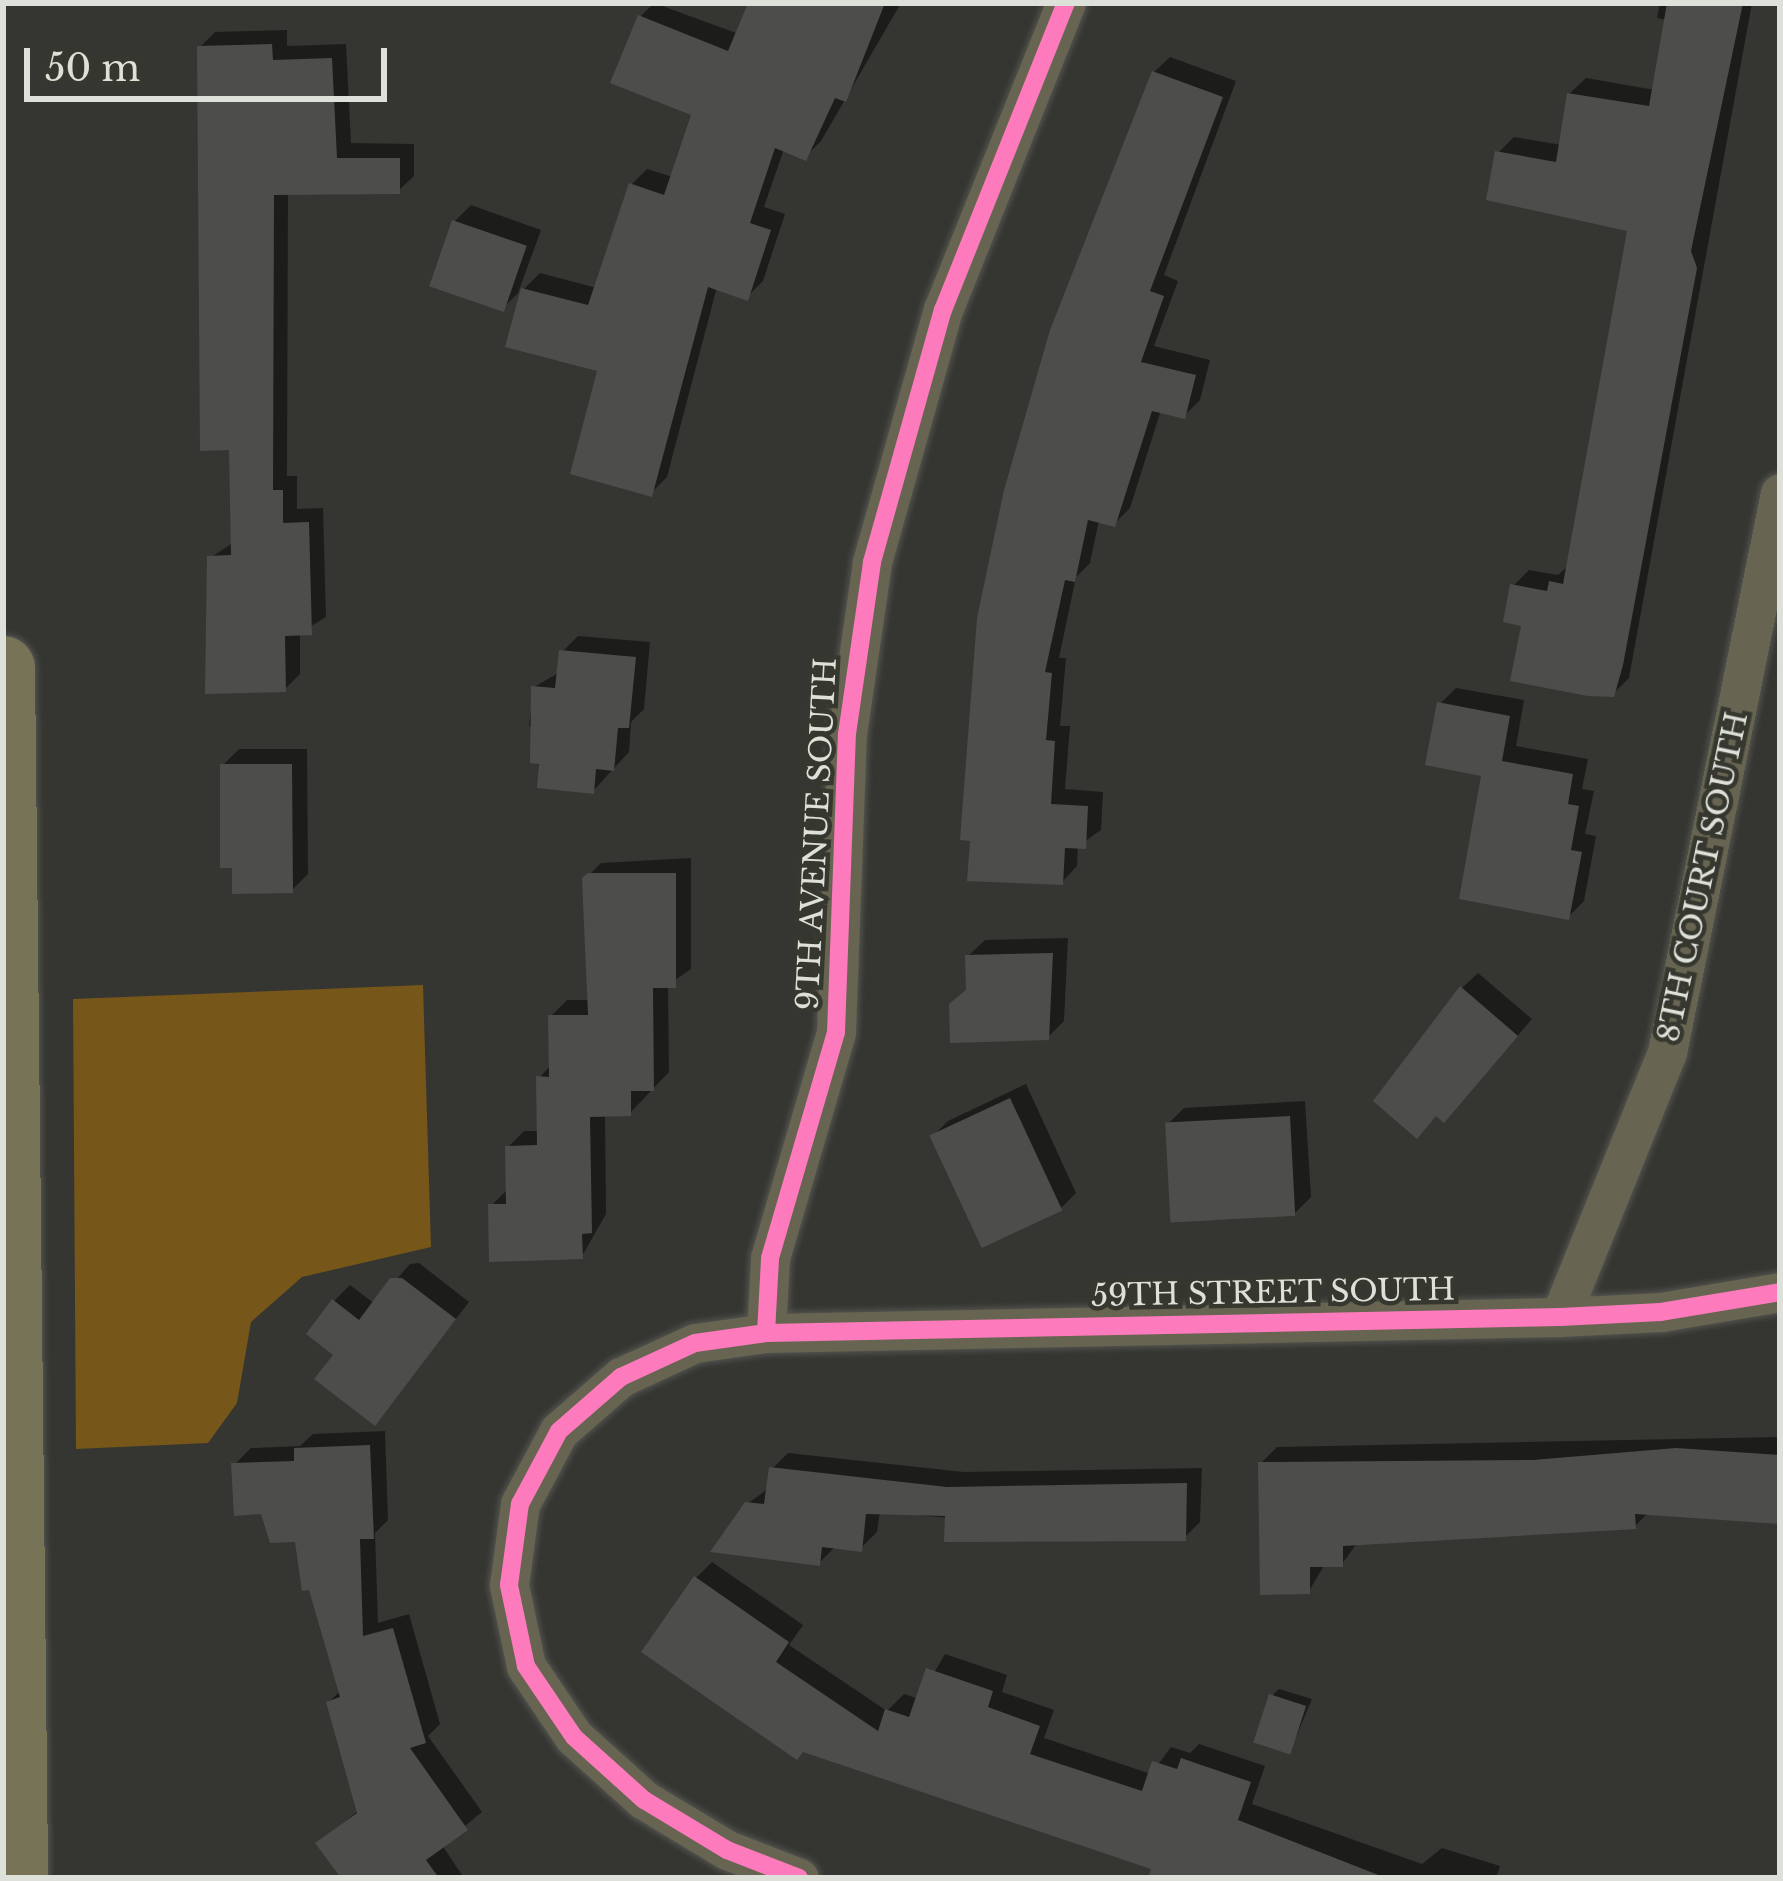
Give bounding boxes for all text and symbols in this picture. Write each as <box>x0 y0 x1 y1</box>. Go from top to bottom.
scale bar <box>30 24 393 98</box>
text: 50 m <box>45 46 140 91</box>
street label: 9TH AVENUE SOUTH <box>790 656 844 1012</box>
street label: 8TH COURT SOUTH <box>1650 708 1756 1046</box>
street label: 59TH STREET SOUTH <box>1090 1272 1456 1314</box>

